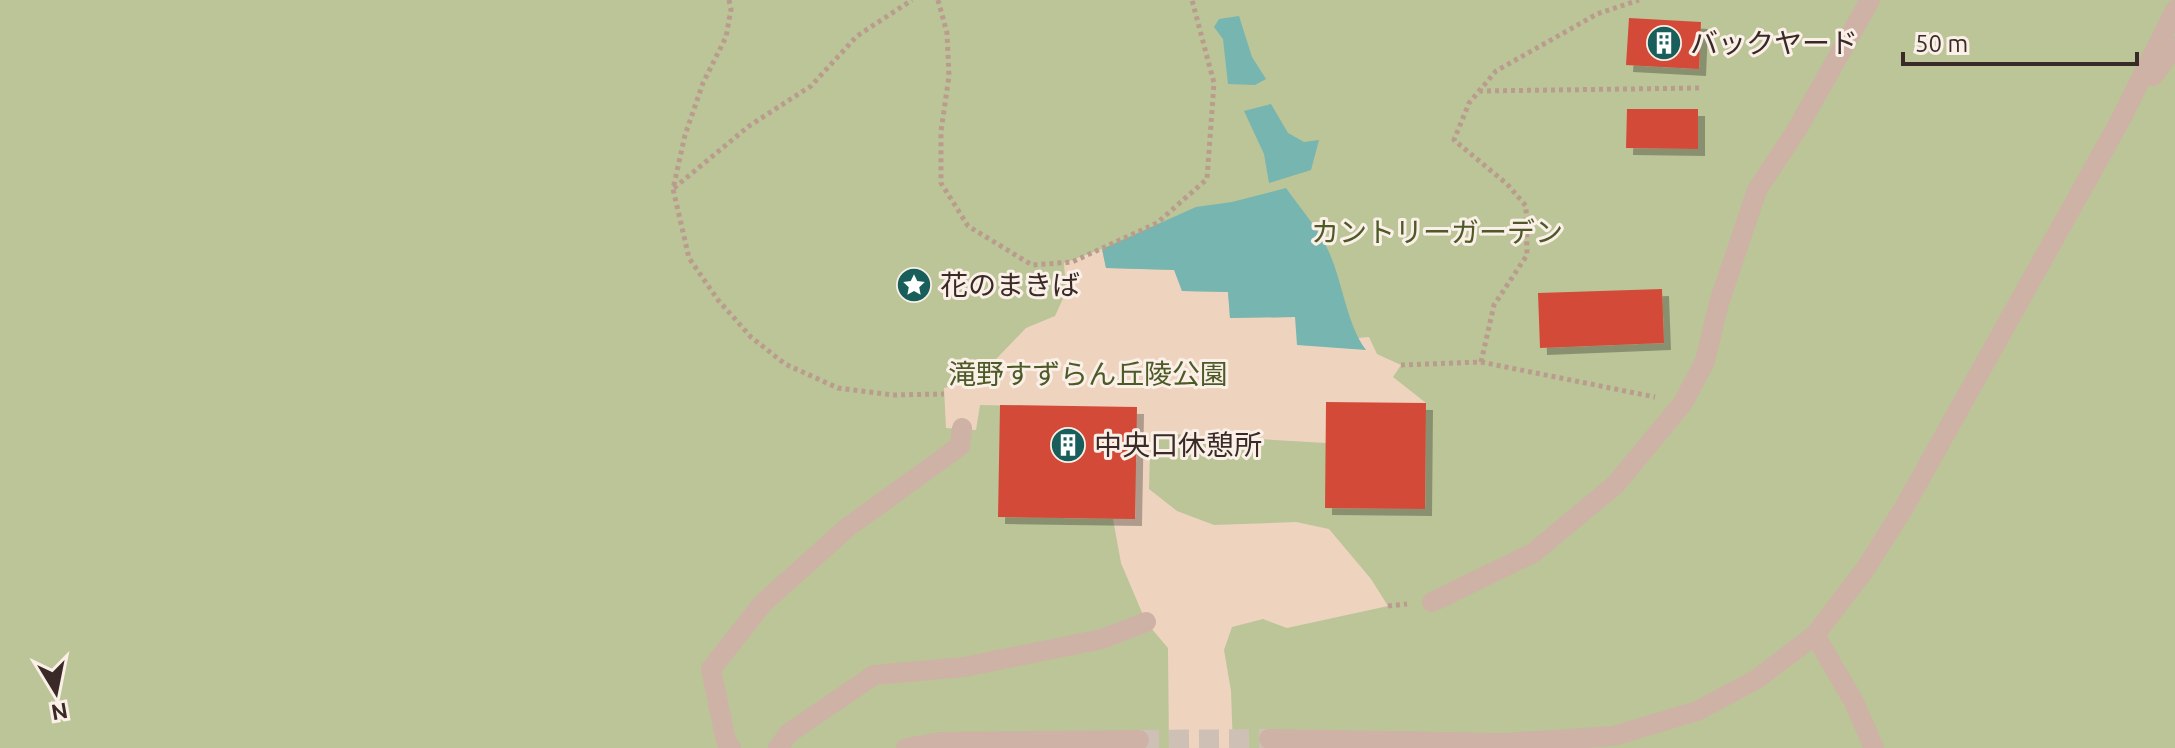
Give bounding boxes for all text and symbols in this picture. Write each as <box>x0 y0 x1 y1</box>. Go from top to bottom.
scale bar <box>1903 16 2137 66</box>
building icon: バックヤード <box>1645 24 1683 62</box>
place label: バックヤード <box>1690 27 1858 58</box>
text: 50 m <box>1915 30 1968 57</box>
park label: カントリーガーデン <box>1311 216 1563 247</box>
place icon: 花のまきば <box>895 266 933 304</box>
place label: 花のまきば <box>940 269 1080 300</box>
park label: 滝野すずらん丘陵公園 <box>948 358 1228 389</box>
building icon: 中央口休憩所 <box>1049 426 1087 464</box>
place label: 中央口休憩所 <box>1094 429 1262 460</box>
north arrow <box>16 652 96 732</box>
text: N <box>49 698 70 726</box>

